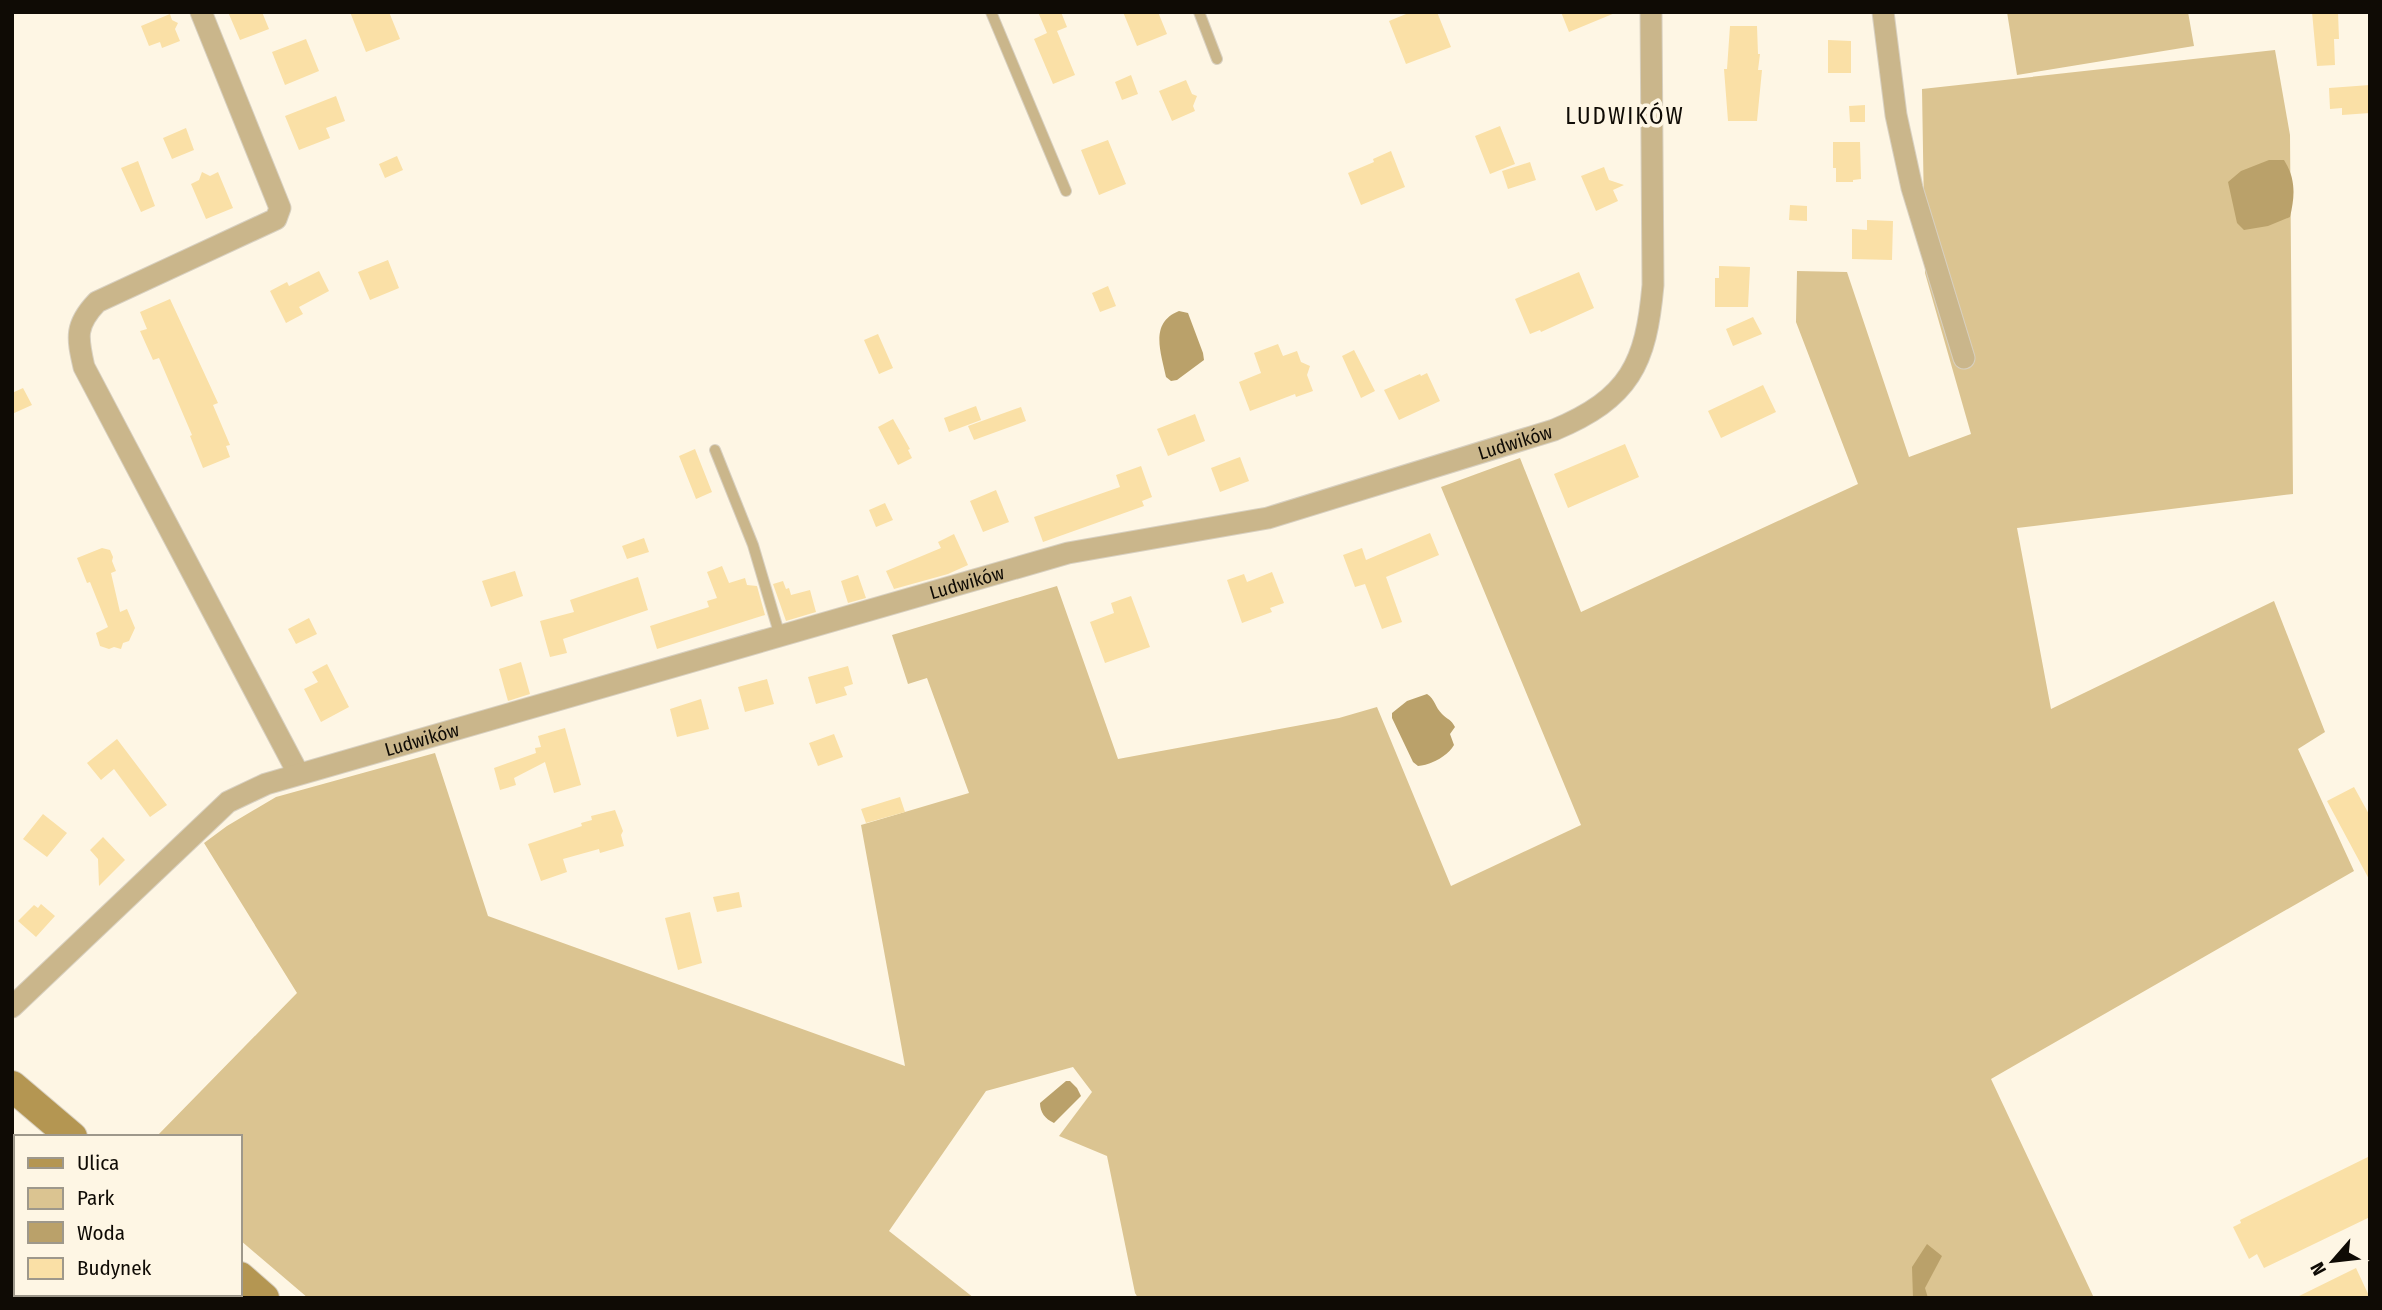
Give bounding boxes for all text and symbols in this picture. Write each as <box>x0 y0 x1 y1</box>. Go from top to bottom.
district label: LUDWIKÓW <box>1565 102 1685 130</box>
street label: Ludwików <box>1475 420 1556 465</box>
street label: Ludwików <box>927 561 1007 604</box>
street label: Ludwików <box>382 718 463 761</box>
legend <box>14 1135 242 1296</box>
text: Ulica <box>77 1150 119 1176</box>
text: Park <box>77 1185 115 1211</box>
text: Woda <box>77 1220 125 1246</box>
north arrow <box>2298 1226 2368 1296</box>
text: Budynek <box>77 1255 152 1281</box>
text: N <box>2306 1258 2331 1279</box>

